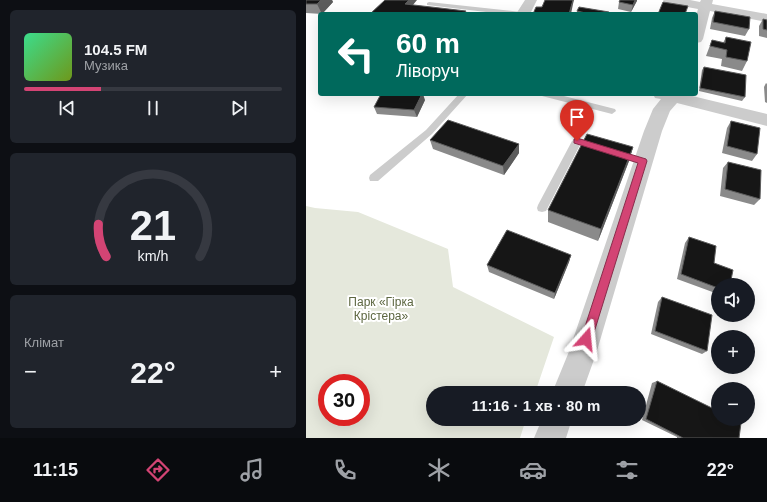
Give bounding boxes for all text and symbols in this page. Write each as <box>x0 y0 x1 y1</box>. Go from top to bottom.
icon: left <box>330 28 382 80</box>
text: 60 m <box>396 28 460 59</box>
text: 104.5 FM <box>84 41 147 58</box>
text: Музика <box>84 58 128 73</box>
text: Ліворуч <box>396 61 459 81</box>
icon: previous <box>56 97 78 119</box>
icon: pause <box>142 97 164 119</box>
icon: next <box>228 97 250 119</box>
pin <box>560 100 594 141</box>
icon: arrive <box>566 106 588 128</box>
text: 21 <box>130 202 176 249</box>
text: km/h <box>138 248 169 264</box>
map controls <box>711 278 755 426</box>
button: sound <box>711 278 755 322</box>
park label: Парк «Гірка Крістера» <box>348 295 414 323</box>
position arrow <box>565 318 607 360</box>
button: + <box>711 330 755 374</box>
text: Клімат <box>24 335 64 350</box>
text: 22° <box>130 356 176 389</box>
text: − <box>24 359 37 384</box>
text: + <box>269 359 282 384</box>
speed limit sign: 30 <box>318 374 370 426</box>
button: − <box>711 382 755 426</box>
text: 11:16 · 1 хв · 80 m <box>472 397 600 414</box>
icon: directions <box>144 456 172 484</box>
icon: music <box>238 456 266 484</box>
icon: phone <box>331 456 359 484</box>
icon: climate <box>425 456 453 484</box>
icon: car <box>519 456 547 484</box>
icon: filters <box>613 456 641 484</box>
text: 11:15 <box>33 460 78 480</box>
text: 22° <box>707 460 734 480</box>

